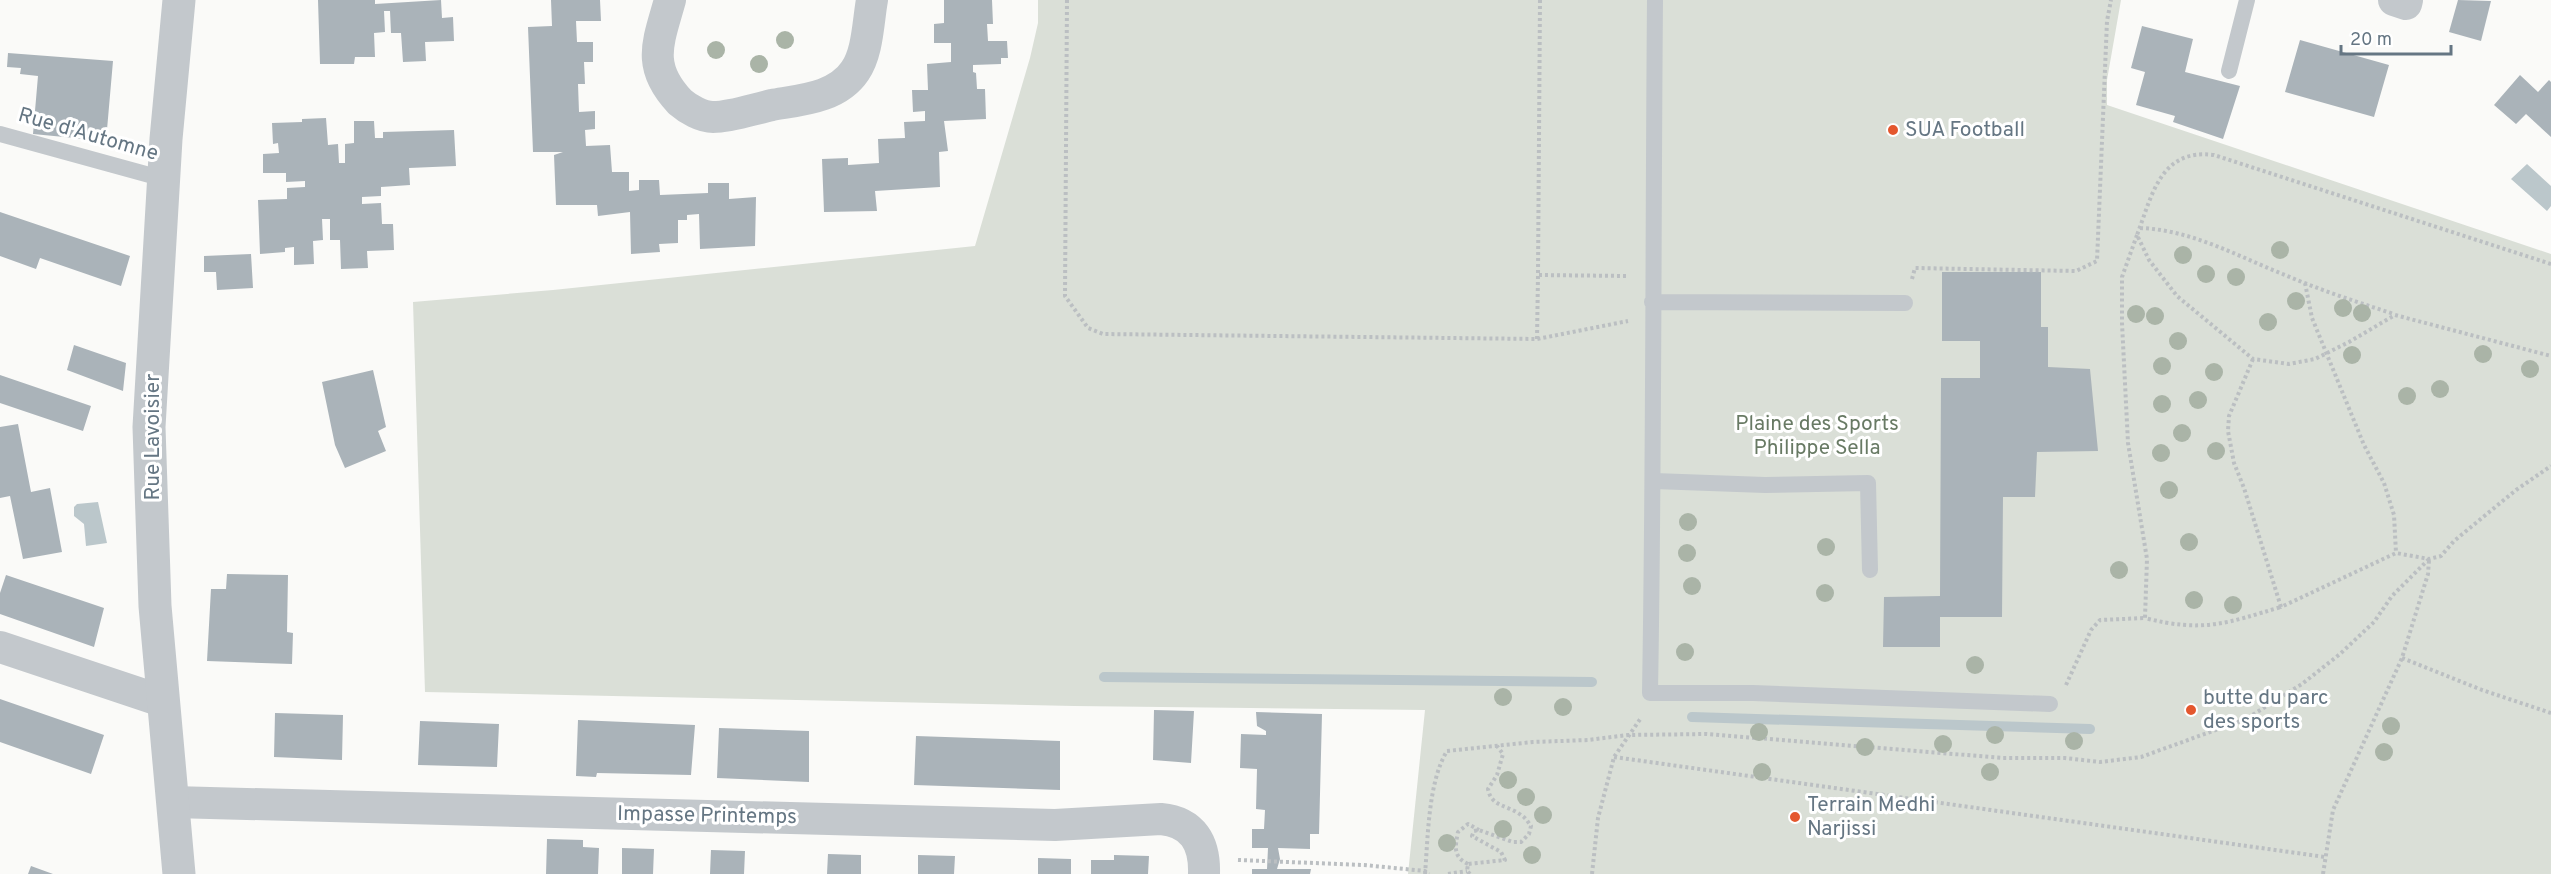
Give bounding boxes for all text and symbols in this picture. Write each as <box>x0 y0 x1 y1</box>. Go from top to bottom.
scale bar <box>2341 18 2450 56</box>
text: 20 m <box>2350 29 2392 52</box>
street label: Rue d'Automne <box>15 102 161 168</box>
place label: SUA Football <box>1905 117 2025 144</box>
marker: SUA Football <box>1886 123 1900 137</box>
street label: Rue Lavoisier <box>140 374 167 500</box>
park label: Plaine des Sports Philippe Sella <box>1735 411 1899 462</box>
place label: butte du parc des sports <box>2203 685 2328 736</box>
marker: butte du parc des sports <box>2184 703 2198 717</box>
place label: Terrain Medhi Narjissi <box>1807 792 1935 843</box>
street label: Impasse Printemps <box>617 801 797 831</box>
marker: Terrain Medhi Narjissi <box>1788 810 1802 824</box>

